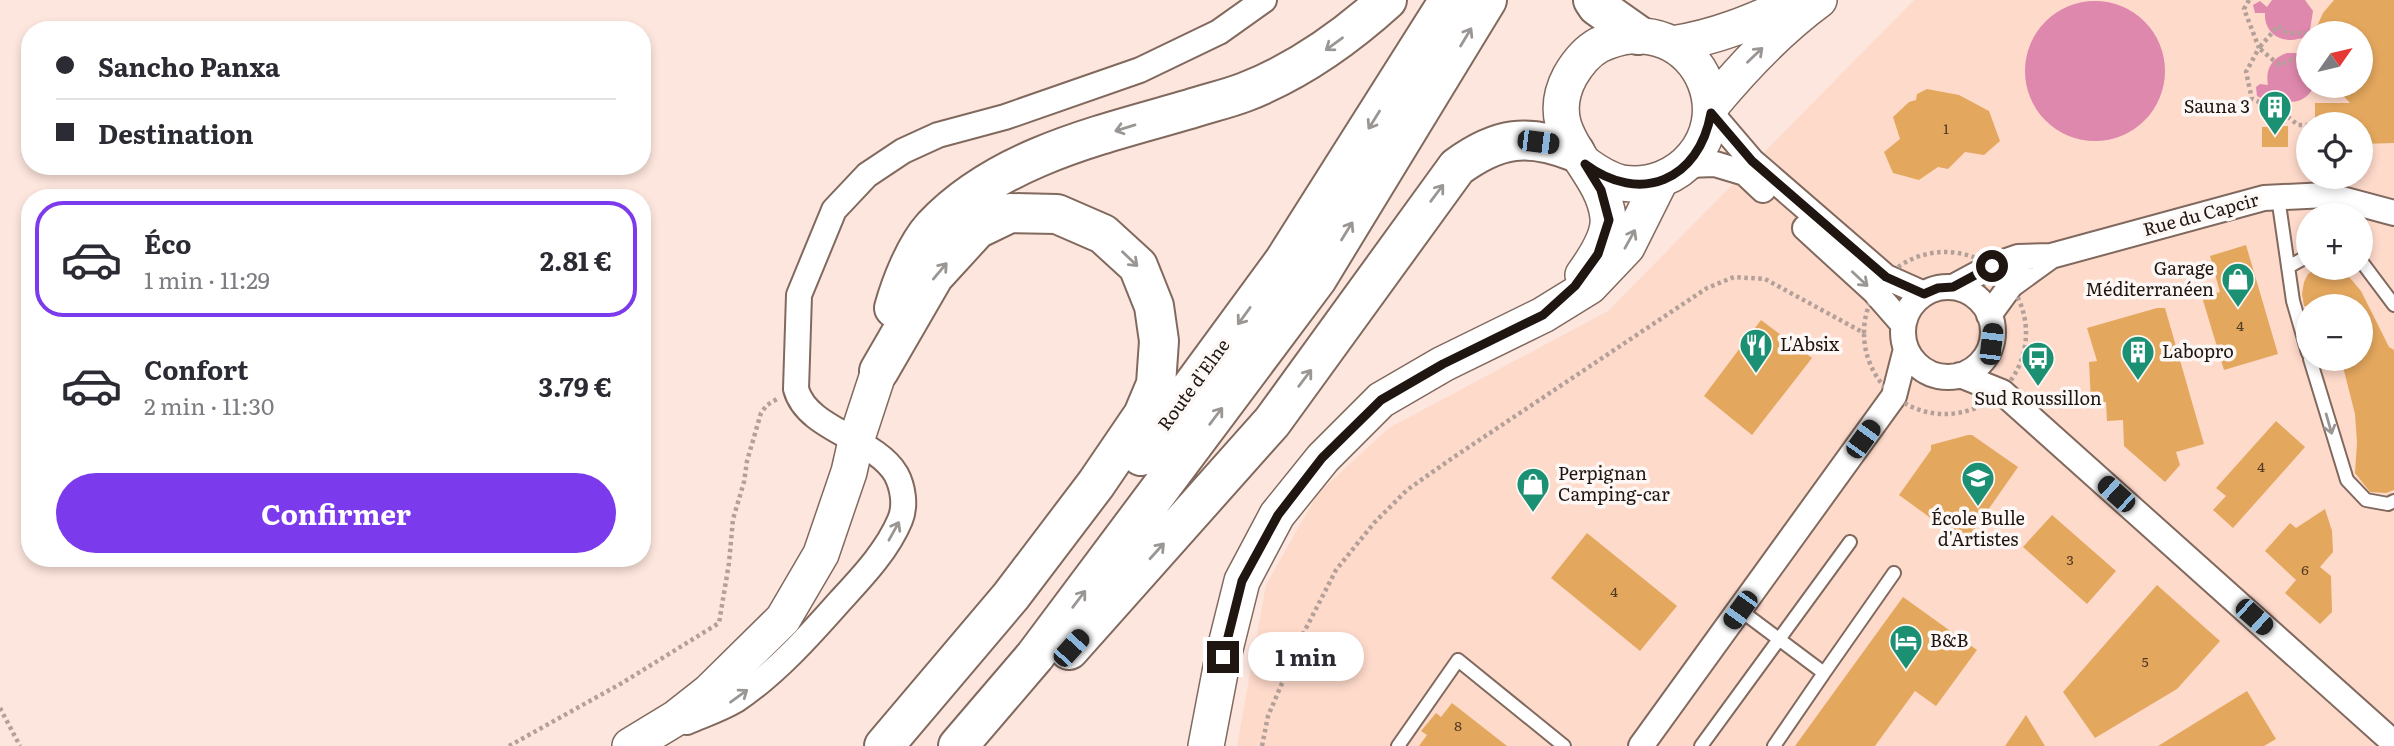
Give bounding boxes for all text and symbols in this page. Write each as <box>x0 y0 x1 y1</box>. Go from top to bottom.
north arrow <box>2296 21 2373 98</box>
map controls <box>2296 21 2373 371</box>
one-way arrow <box>1460 27 1473 48</box>
one-way arrow <box>1325 36 1344 51</box>
text: Sancho Panxa <box>98 46 280 85</box>
one-way arrow <box>1747 46 1764 63</box>
building icon: Sauna 3 <box>2256 88 2294 137</box>
place label: Sauna 3 <box>2184 92 2250 119</box>
one-way arrow <box>1367 110 1381 129</box>
button: locate <box>2296 112 2373 189</box>
text: Destination <box>98 113 254 152</box>
house number: 1 <box>1943 118 1949 138</box>
one-way arrow <box>1114 123 1136 135</box>
car <box>1516 129 1561 155</box>
one-way arrow <box>1430 184 1445 203</box>
street label: Rue du Capcir <box>2140 185 2262 242</box>
button: + <box>2296 203 2373 280</box>
one-way arrow <box>1340 221 1354 241</box>
text: Éco <box>144 223 192 262</box>
icon: car <box>60 228 123 291</box>
one-way arrow <box>1624 229 1637 250</box>
text: 2.81 € <box>540 240 612 279</box>
route start <box>1976 250 2008 282</box>
one-way arrow <box>1121 251 1138 268</box>
place label: Garage Méditerranéen <box>2085 254 2214 302</box>
shop icon: Garage Méditerranéen <box>2219 260 2257 309</box>
text: 1 min · 11:29 <box>144 262 270 296</box>
one-way arrow <box>931 262 947 280</box>
one-way arrow <box>1851 270 1868 287</box>
button: − <box>2296 294 2373 371</box>
one-way arrow <box>1237 306 1251 325</box>
house number: 4 <box>2236 315 2244 335</box>
car <box>1979 322 2004 366</box>
restaurant icon: L'Absix <box>1737 326 1775 375</box>
place label: L'Absix <box>1780 330 1840 357</box>
street label: Route d'Elne <box>1150 333 1235 436</box>
building icon: Labopro <box>2119 333 2157 382</box>
place label: Labopro <box>2162 337 2234 364</box>
bus stop icon: Sud Roussillon <box>2019 339 2057 388</box>
text: Confort <box>144 349 248 388</box>
icon: car <box>60 354 123 417</box>
text: 3.79 € <box>538 366 612 405</box>
one-way arrow <box>1297 369 1312 388</box>
place label: Sud Roussillon <box>1974 384 2102 411</box>
text: 2 min · 11:30 <box>144 388 274 422</box>
one-way arrow <box>1208 408 1223 426</box>
one-way arrow <box>2323 413 2336 435</box>
car <box>1843 416 1884 462</box>
house number: 4 <box>2257 456 2265 476</box>
place label: Perpignan Camping-car <box>1558 459 1670 507</box>
school or university icon: École Bulle d'Artistes <box>1959 459 1997 508</box>
shop icon: Perpignan Camping-car <box>1514 465 1552 514</box>
car <box>2094 472 2139 516</box>
button: Confirmer <box>56 473 616 553</box>
place label: École Bulle d'Artistes <box>1931 504 2025 552</box>
one-way arrow <box>887 521 901 541</box>
one-way arrow <box>1149 542 1165 560</box>
house number: 3 <box>2066 549 2074 569</box>
house number: 6 <box>2301 559 2309 579</box>
house number: 4 <box>1610 581 1618 601</box>
car <box>1720 587 1761 633</box>
one-way arrow <box>1072 590 1087 608</box>
car <box>2232 595 2277 639</box>
hotel icon: B&B <box>1887 622 1925 671</box>
car <box>1050 625 1093 671</box>
place label: B&B <box>1930 626 1968 653</box>
callout: 1 min <box>1248 632 1363 682</box>
text: 1 min <box>1275 639 1337 673</box>
route end <box>1207 641 1239 673</box>
house number: 5 <box>2141 651 2149 671</box>
one-way arrow <box>729 688 748 703</box>
house number: 8 <box>1454 715 1462 735</box>

